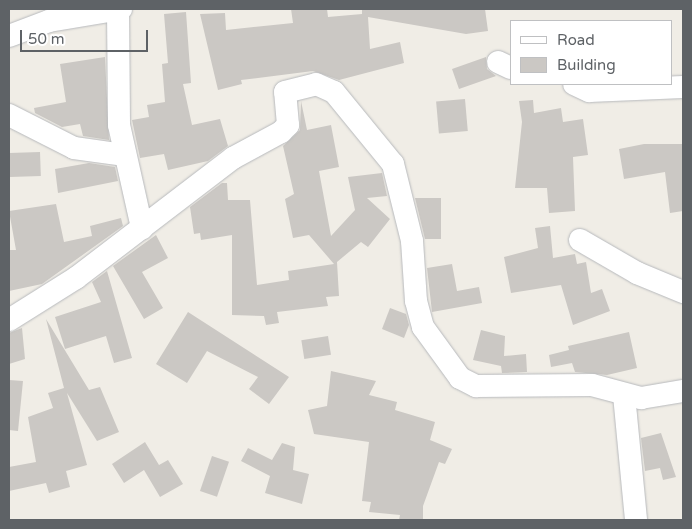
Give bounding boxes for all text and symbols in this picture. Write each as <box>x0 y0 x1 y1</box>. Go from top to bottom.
scale bar <box>22 20 150 52</box>
legend <box>510 20 672 85</box>
text: 50 m <box>28 30 65 48</box>
text: Road <box>557 31 595 49</box>
text: Building <box>557 56 616 74</box>

